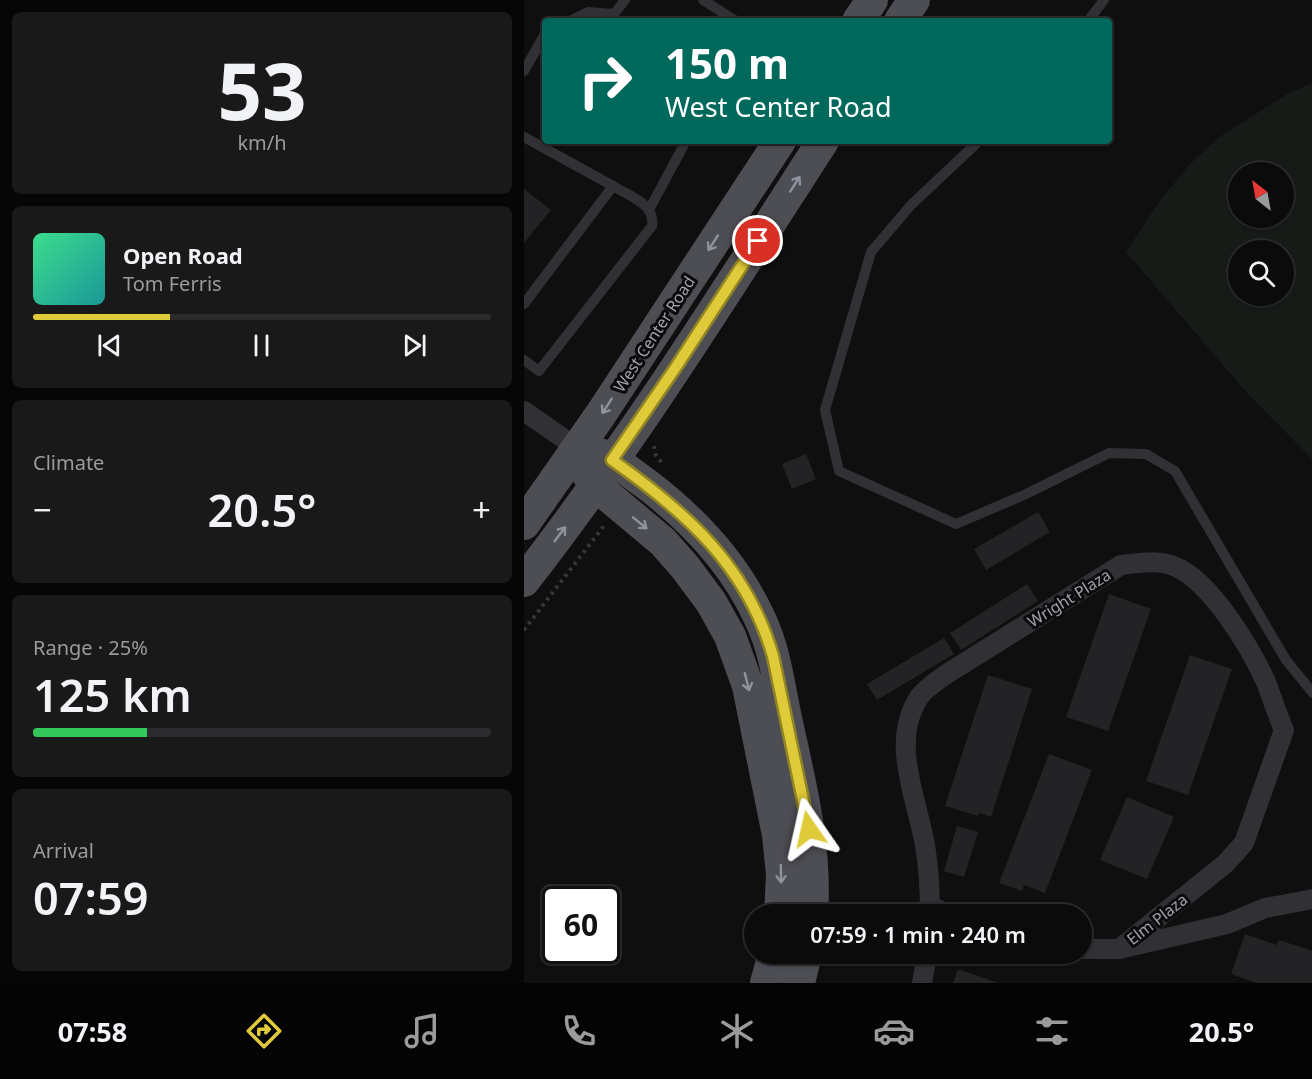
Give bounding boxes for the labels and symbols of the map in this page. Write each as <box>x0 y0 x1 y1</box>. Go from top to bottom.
north arrow <box>1228 162 1294 228</box>
one-way arrow <box>789 175 802 192</box>
pin <box>732 215 783 266</box>
one-way arrow <box>707 234 720 251</box>
street label: West Center Road <box>608 272 700 396</box>
one-way arrow <box>600 397 612 414</box>
one-way arrow <box>632 517 648 530</box>
one-way arrow <box>553 527 566 543</box>
street label: Wright Plaza <box>1023 564 1115 632</box>
one-way arrow <box>741 672 753 691</box>
position arrow <box>777 797 841 861</box>
one-way arrow <box>776 863 787 883</box>
speed limit sign: 60 <box>542 886 620 964</box>
street label: Elm Plaza <box>1122 888 1192 950</box>

